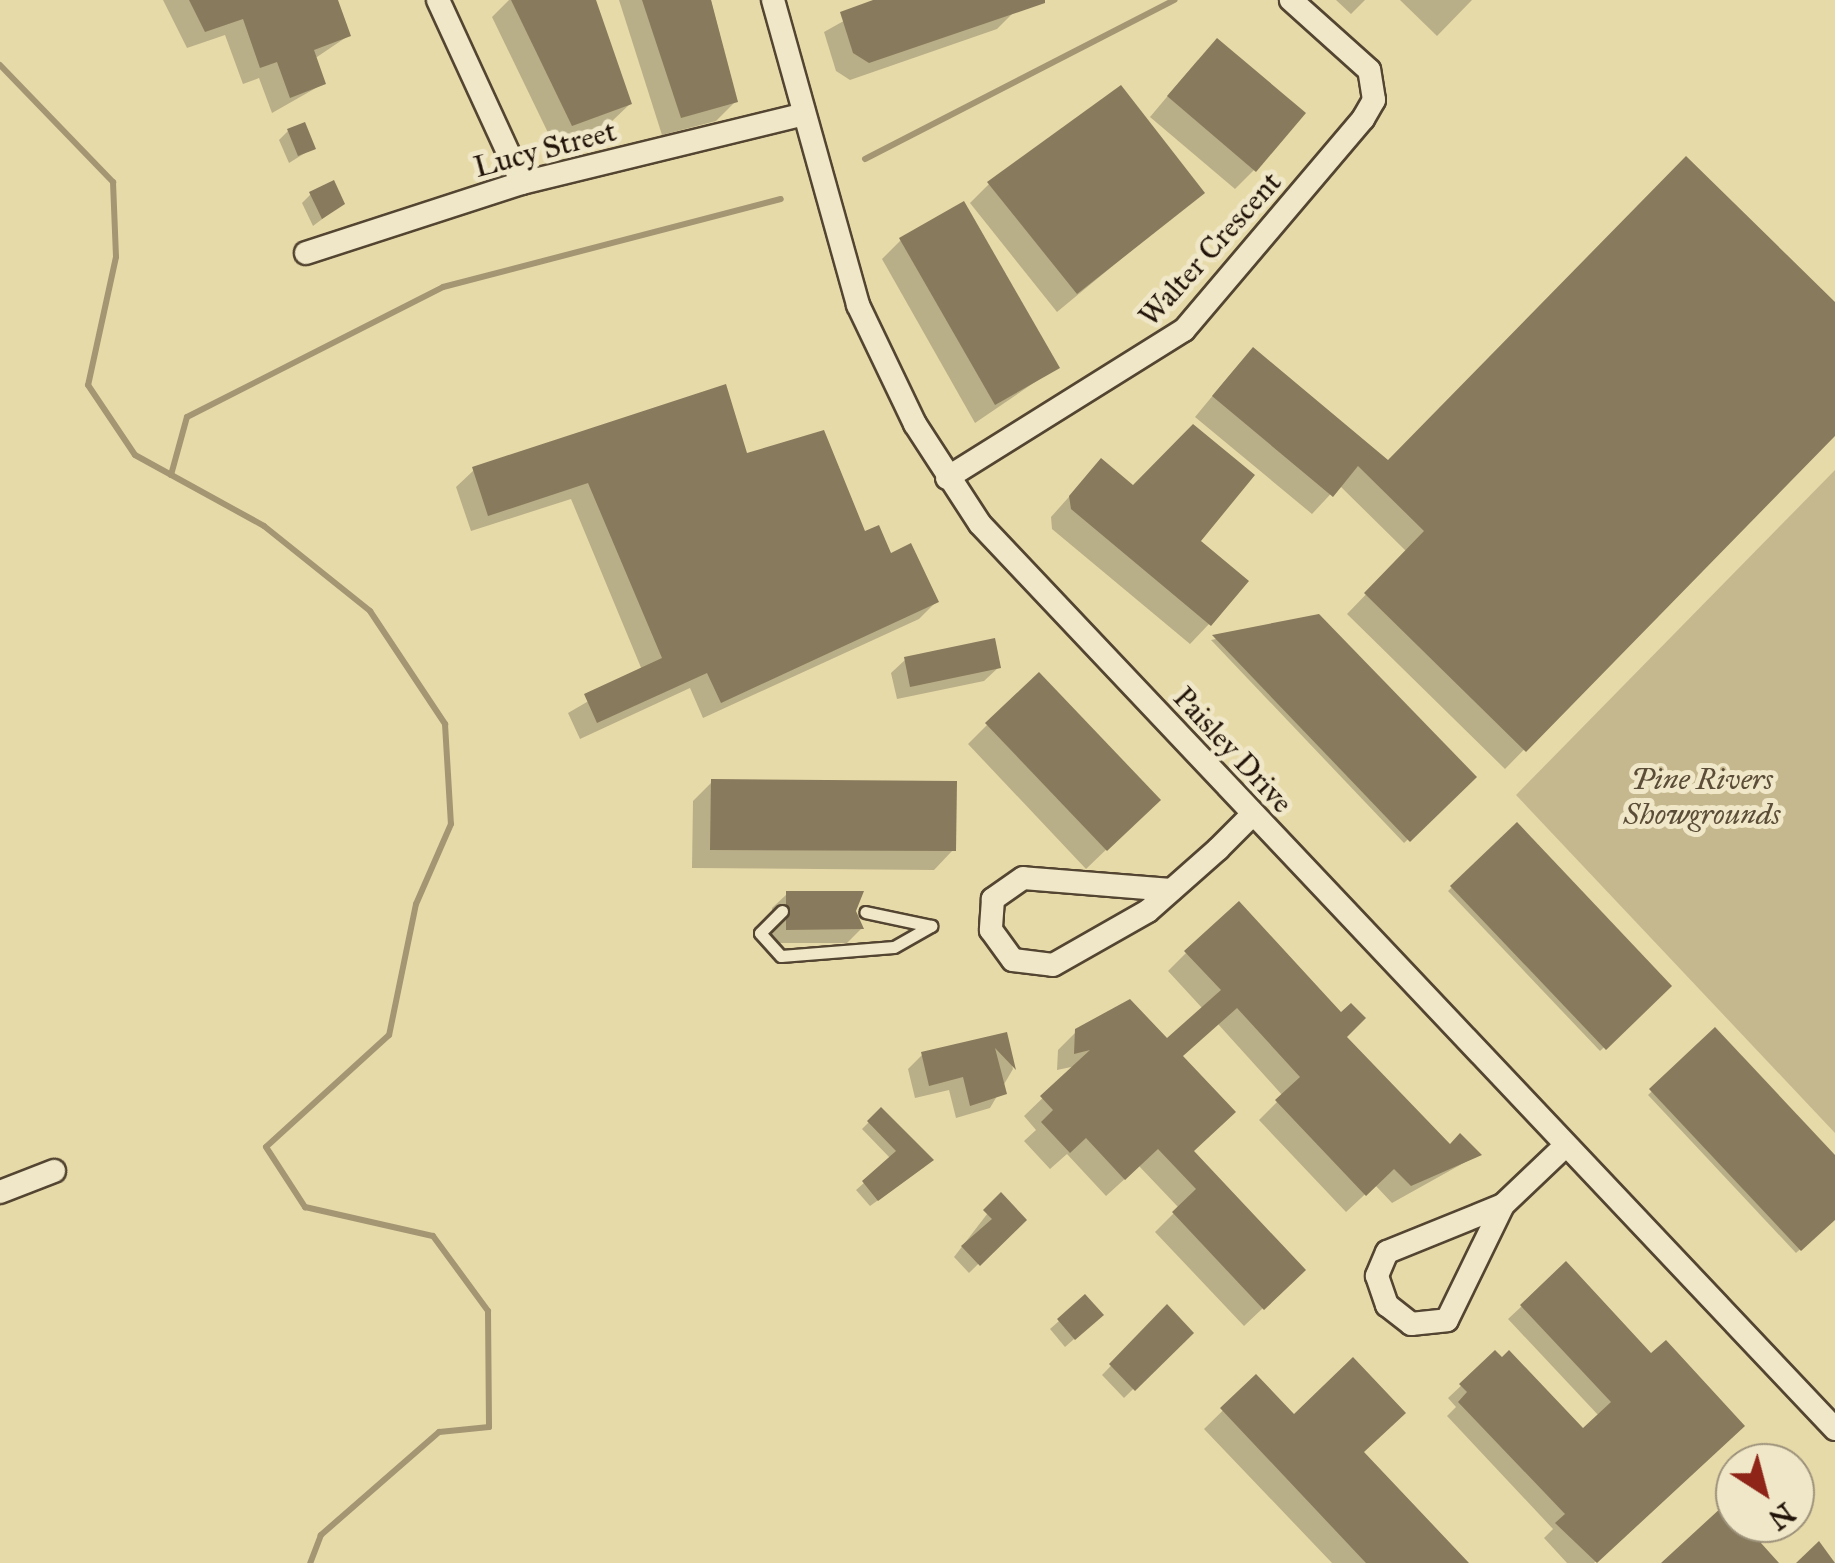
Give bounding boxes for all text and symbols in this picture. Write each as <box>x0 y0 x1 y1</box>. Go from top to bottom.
street label: Lucy Street <box>470 113 620 185</box>
street label: Walter Crescent <box>1131 164 1289 334</box>
street label: Paisley Drive <box>1166 680 1300 820</box>
park label: Pine Rivers Showgrounds <box>1624 761 1780 832</box>
north arrow <box>1715 1443 1815 1543</box>
text: N <box>1762 1495 1802 1537</box>

